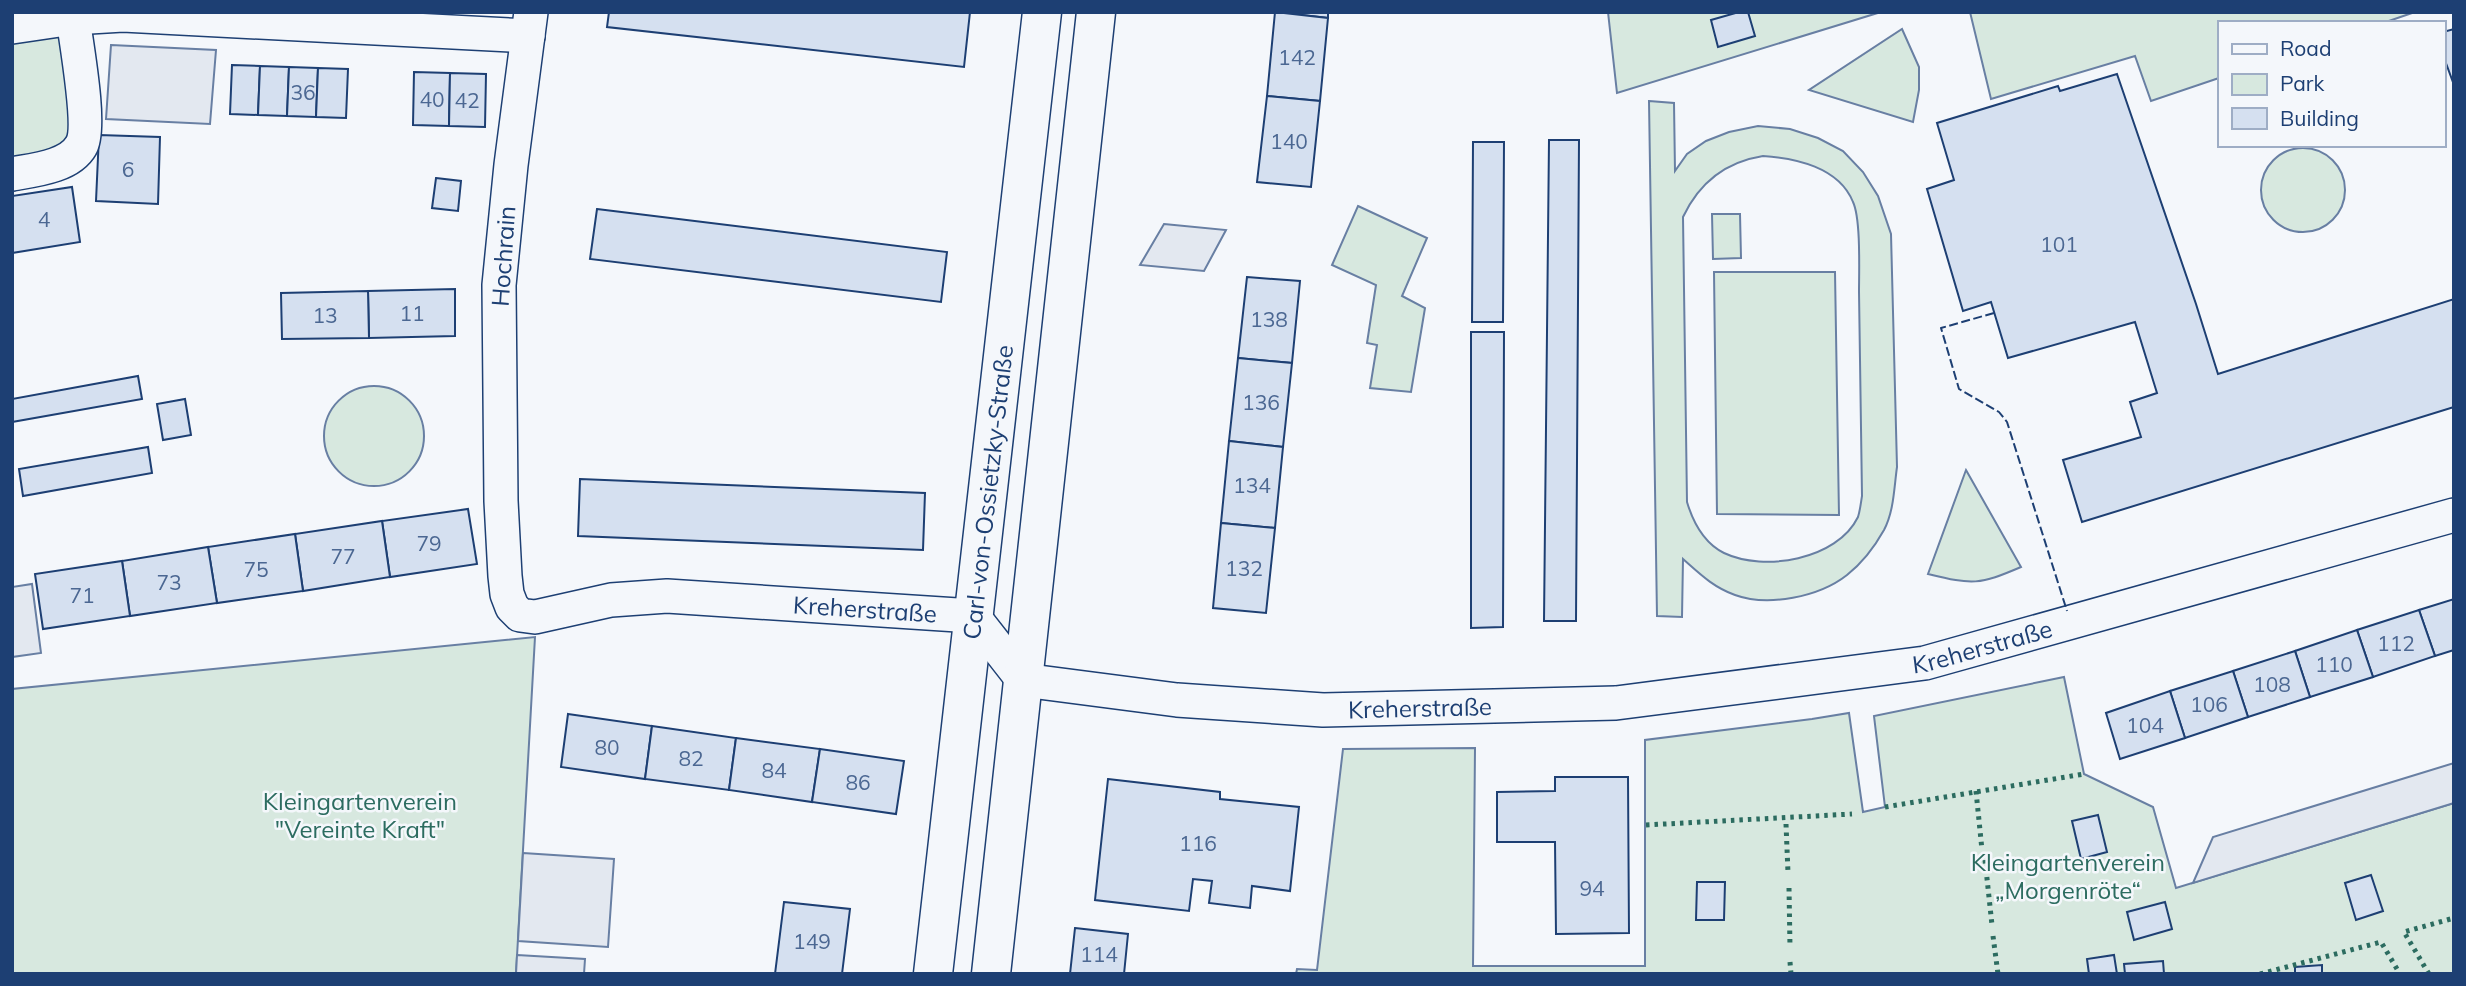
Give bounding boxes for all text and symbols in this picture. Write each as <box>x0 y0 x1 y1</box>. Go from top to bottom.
legend <box>2218 21 2445 147</box>
text: Road <box>2280 35 2331 61</box>
house number: 142 <box>1278 44 1316 70</box>
text: Park <box>2280 70 2324 96</box>
house number: 36 <box>290 79 316 105</box>
house number: 40 <box>419 86 445 112</box>
house number: 42 <box>454 87 480 113</box>
text: Building <box>2280 105 2359 131</box>
house number: 140 <box>1270 128 1308 154</box>
house number: 6 <box>122 156 134 182</box>
street label: Hochrain <box>485 205 521 307</box>
house number: 4 <box>38 206 51 232</box>
house number: 101 <box>2040 231 2078 257</box>
house number: 11 <box>399 300 425 326</box>
house number: 13 <box>312 302 338 328</box>
house number: 138 <box>1250 306 1288 332</box>
street label: Carl-von-Ossietzky-Straße <box>956 343 1019 641</box>
house number: 136 <box>1242 389 1280 415</box>
house number: 134 <box>1233 472 1271 498</box>
house number: 79 <box>416 530 442 556</box>
house number: 77 <box>330 543 356 569</box>
house number: 132 <box>1225 555 1263 581</box>
house number: 75 <box>243 556 269 582</box>
house number: 73 <box>156 569 182 595</box>
house number: 71 <box>69 582 95 608</box>
street label: Kreherstraße <box>792 589 938 629</box>
street label: Kreherstraße <box>1910 613 2056 680</box>
house number: 112 <box>2377 630 2415 656</box>
house number: 110 <box>2315 651 2353 677</box>
house number: 108 <box>2253 671 2291 697</box>
street label: Kreherstraße <box>1348 691 1492 724</box>
house number: 106 <box>2190 691 2228 717</box>
house number: 104 <box>2126 712 2164 738</box>
house number: 80 <box>594 734 620 760</box>
house number: 82 <box>678 745 704 771</box>
house number: 84 <box>761 757 787 783</box>
house number: 86 <box>845 769 871 795</box>
park label: Kleingartenverein "Vereinte Kraft" <box>263 786 457 844</box>
house number: 116 <box>1179 830 1217 856</box>
park label: Kleingartenverein „Morgenröte“ <box>1971 847 2165 905</box>
house number: 94 <box>1579 875 1605 901</box>
house number: 149 <box>793 928 831 954</box>
house number: 114 <box>1080 941 1118 967</box>

